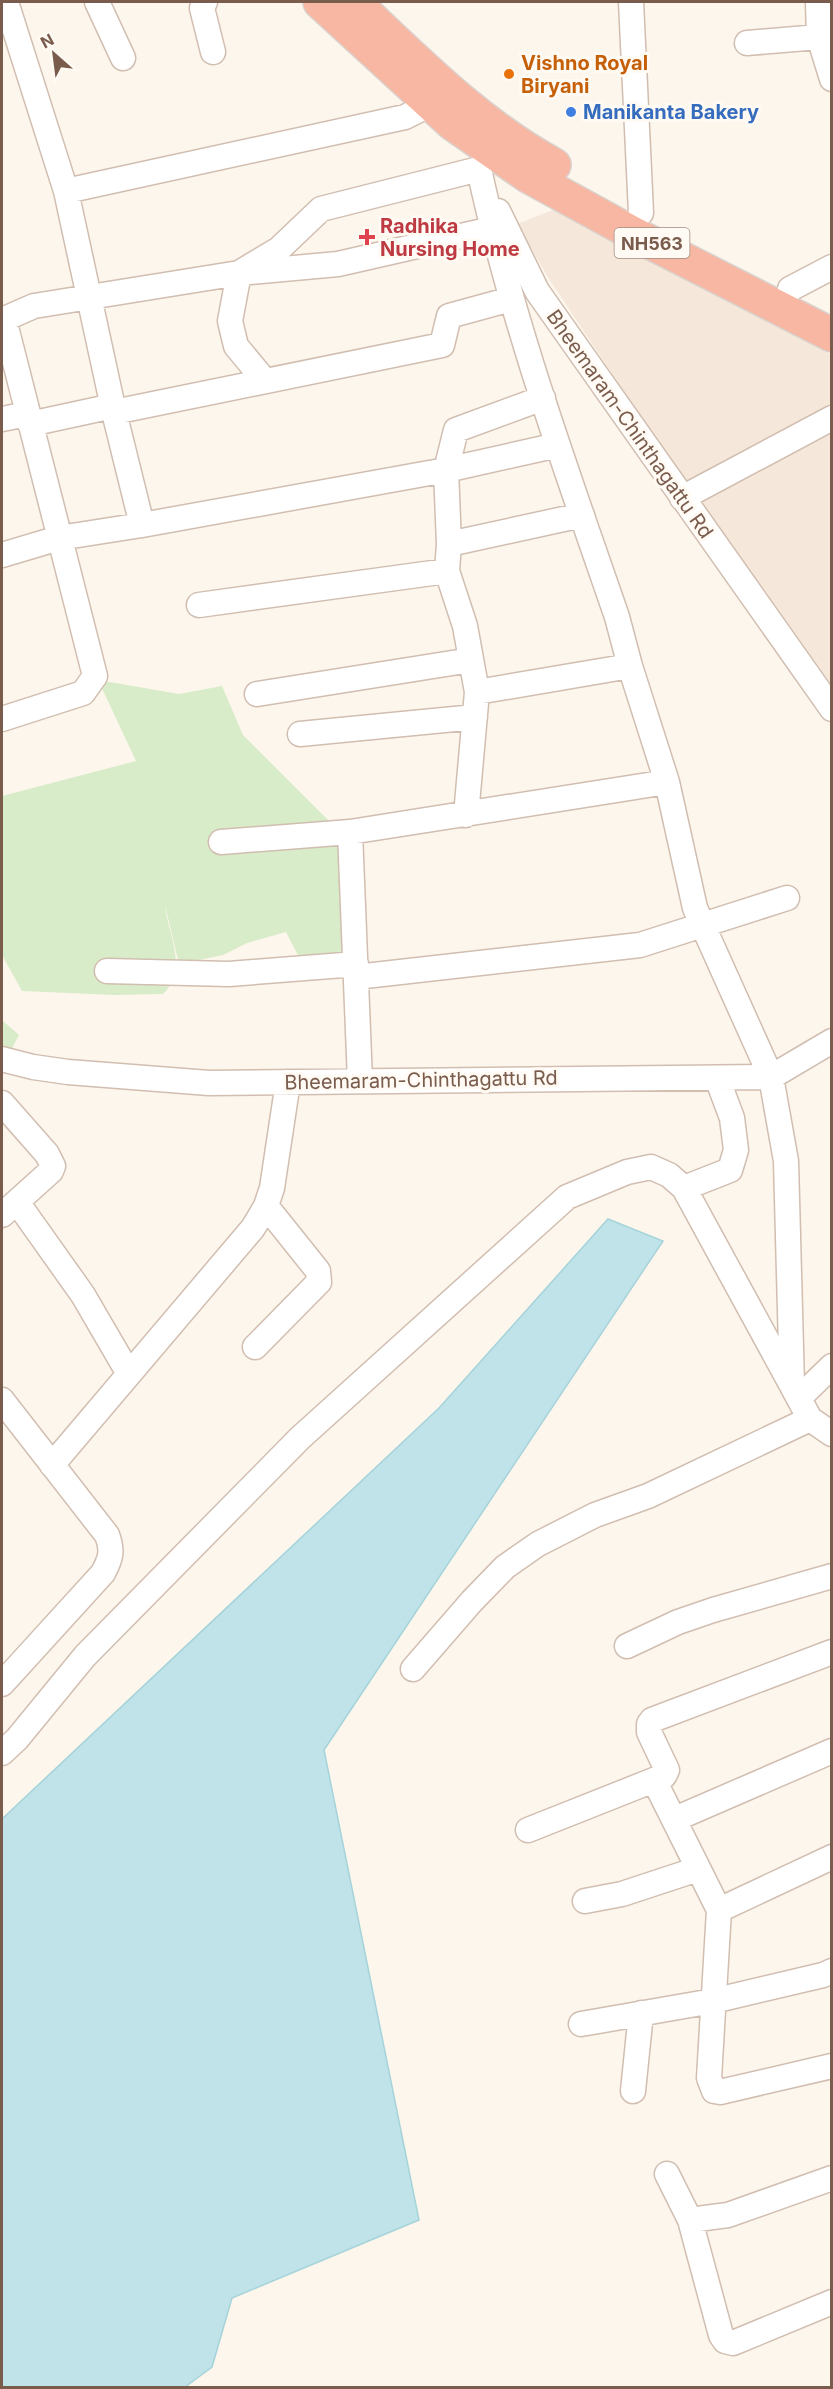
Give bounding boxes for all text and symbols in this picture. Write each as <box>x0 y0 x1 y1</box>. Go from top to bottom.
north arrow <box>24 24 84 84</box>
text: N <box>37 29 57 52</box>
place label: Vishno Royal Biryani <box>521 51 648 98</box>
marker: Vishno Royal Biryani <box>502 67 516 81</box>
place label: Manikanta Bakery <box>583 100 759 124</box>
marker: Manikanta Bakery <box>564 105 578 119</box>
place label: Radhika Nursing Home <box>380 214 520 261</box>
marker: Radhika Nursing Home <box>358 228 376 246</box>
road number: NH563 <box>614 228 690 258</box>
street label: Bheemaram-Chinthagattu Rd <box>542 305 718 543</box>
street label: Bheemaram-Chinthagattu Rd <box>284 1066 558 1094</box>

